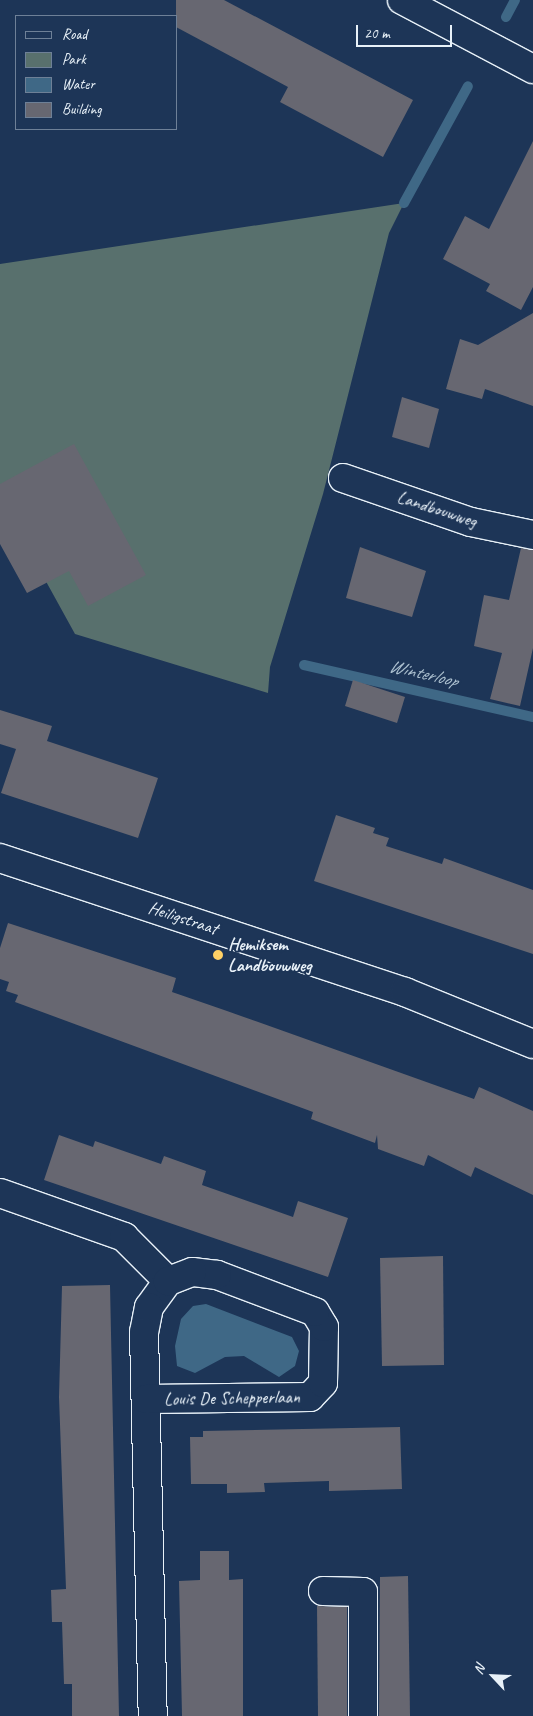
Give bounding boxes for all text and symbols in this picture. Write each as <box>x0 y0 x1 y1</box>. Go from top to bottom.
legend <box>15 15 178 130</box>
scale bar <box>358 15 454 47</box>
text: 20 m <box>364 24 390 43</box>
text: Road <box>62 25 87 44</box>
text: Park <box>62 50 86 69</box>
text: Water <box>62 75 95 94</box>
text: Building <box>62 100 101 119</box>
street label: Landbouwweg <box>394 486 480 532</box>
water label: Winterloop <box>387 655 459 693</box>
street label: Heiligstraat <box>146 897 220 939</box>
place label: Hemiksem Landbouwweg <box>228 934 312 976</box>
marker: Hemiksem Landbouwweg <box>212 949 224 961</box>
street label: Louis De Schepperlaan <box>164 1386 300 1410</box>
north arrow <box>468 1651 518 1701</box>
text: N <box>469 1662 488 1677</box>

